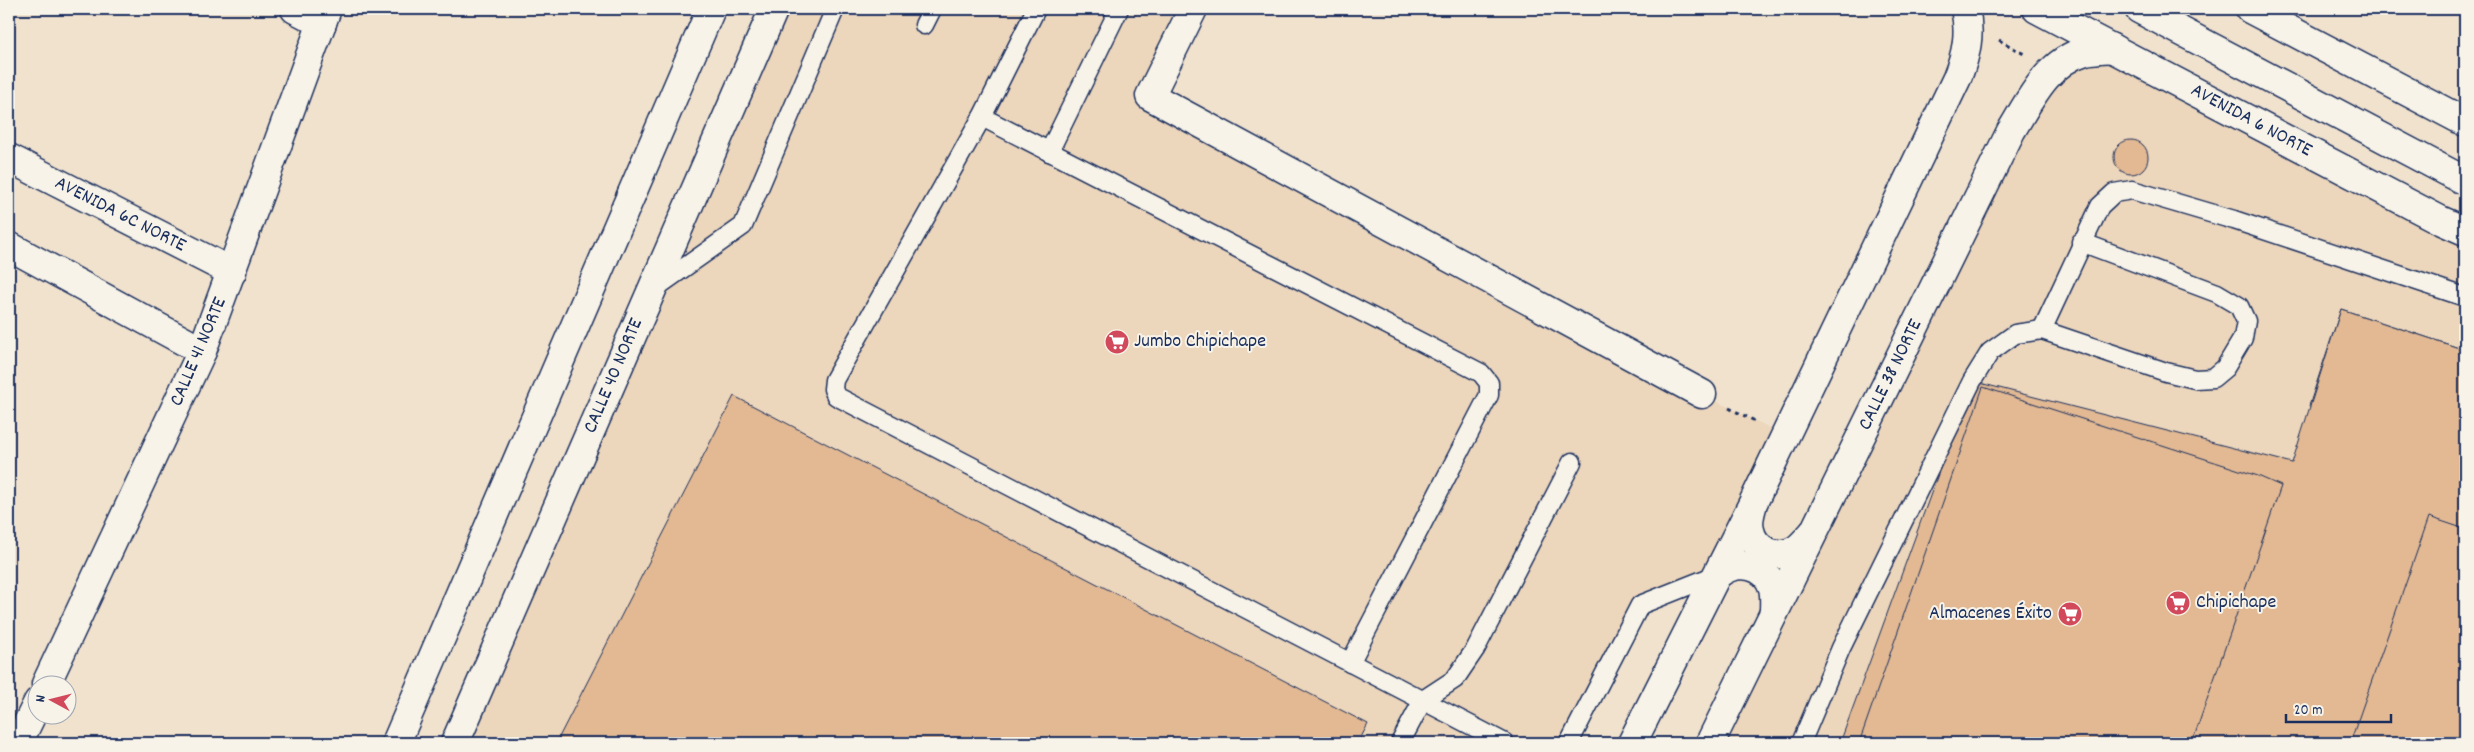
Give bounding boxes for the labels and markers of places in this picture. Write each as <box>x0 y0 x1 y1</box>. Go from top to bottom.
place label: Jumbo Chipichape <box>1134 328 1266 356</box>
supermarket icon: Jumbo Chipichape <box>1104 329 1130 355</box>
place label: Chipichape <box>2196 589 2276 617</box>
supermarket icon: Chipichape <box>2165 590 2191 616</box>
place label: Almacenes Éxito <box>1929 600 2052 628</box>
supermarket icon: Almacenes Éxito <box>2057 601 2083 627</box>

